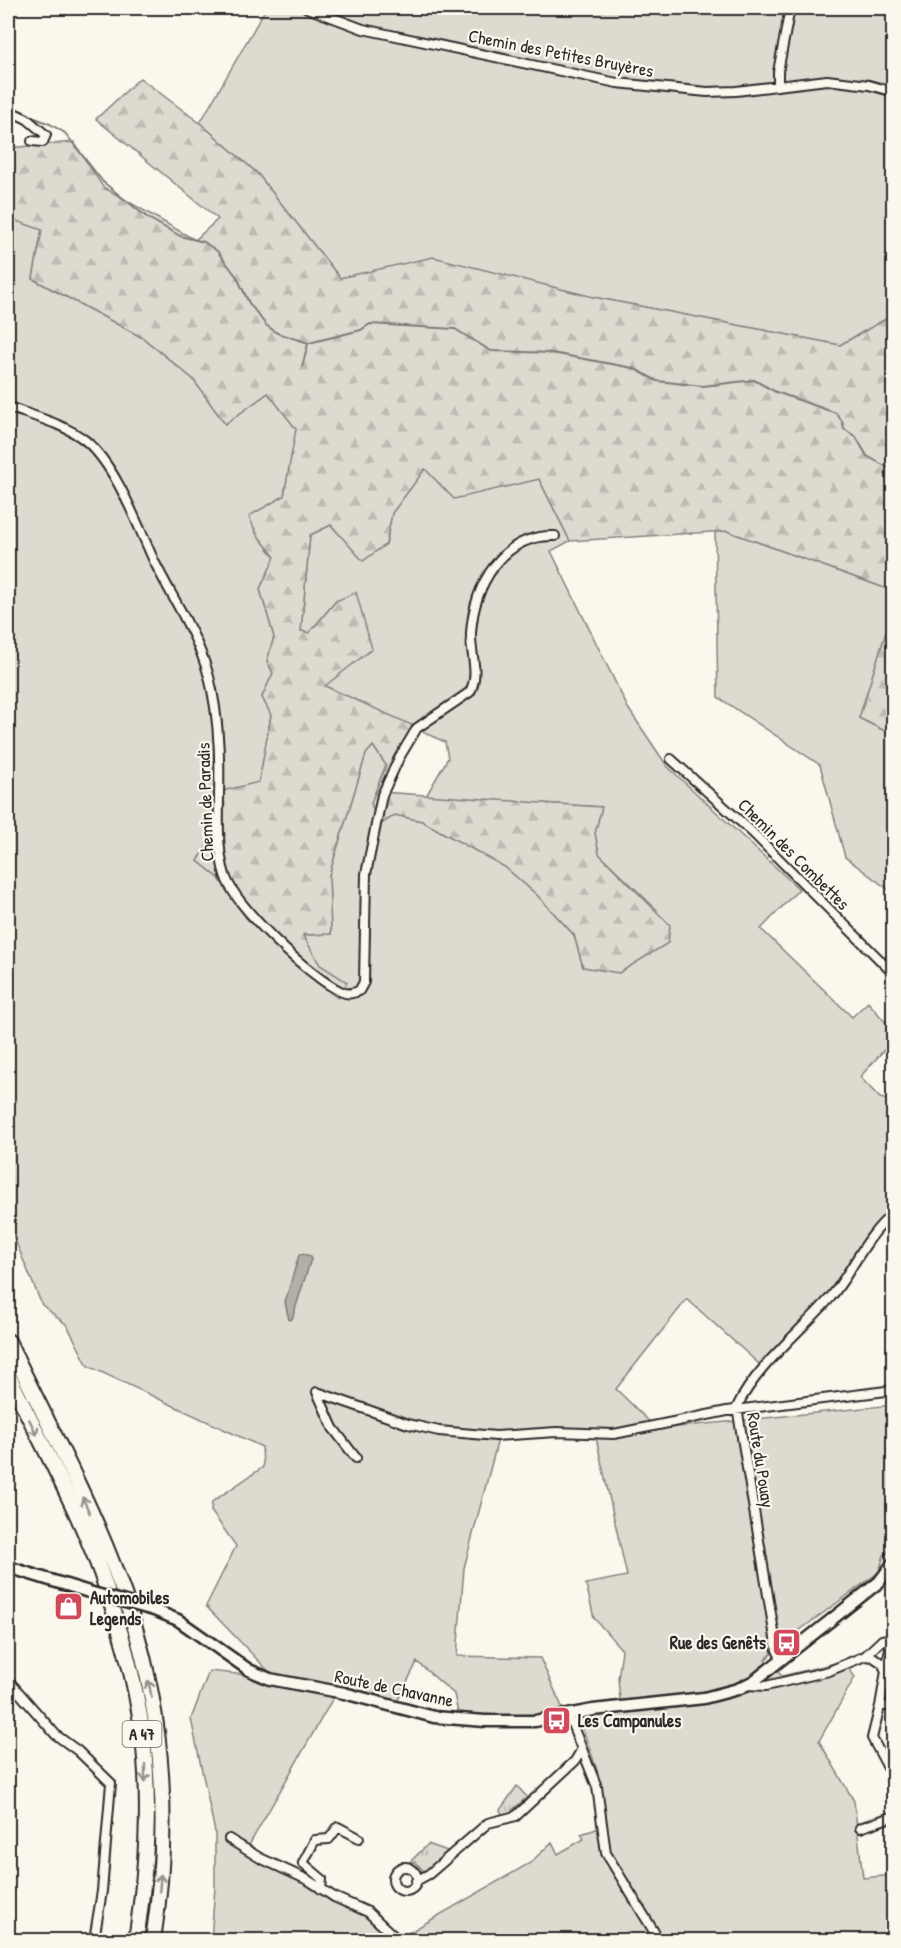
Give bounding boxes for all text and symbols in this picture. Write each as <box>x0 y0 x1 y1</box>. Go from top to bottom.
street label: Chemin des Petites Bruyères <box>466 23 656 83</box>
street label: Chemin de Paradis <box>190 742 220 862</box>
street label: Chemin des Combettes <box>733 793 855 915</box>
street label: Route du Pouay <box>741 1411 781 1510</box>
one-way arrow <box>27 1418 39 1436</box>
one-way arrow <box>80 1496 92 1514</box>
place label: Automobiles Legends <box>90 1585 169 1632</box>
shop icon: Automobiles Legends <box>53 1591 85 1623</box>
bus stop icon: Rue des Genêts <box>771 1626 803 1658</box>
place label: Rue des Genêts <box>670 1630 766 1655</box>
street label: Route de Chavanne <box>332 1663 456 1713</box>
one-way arrow <box>144 1679 155 1699</box>
bus stop icon: Les Campanules <box>541 1704 573 1736</box>
place label: Les Campanules <box>578 1708 681 1734</box>
road number: A 47 <box>122 1721 162 1747</box>
one-way arrow <box>139 1763 151 1783</box>
one-way arrow <box>155 1873 166 1893</box>

